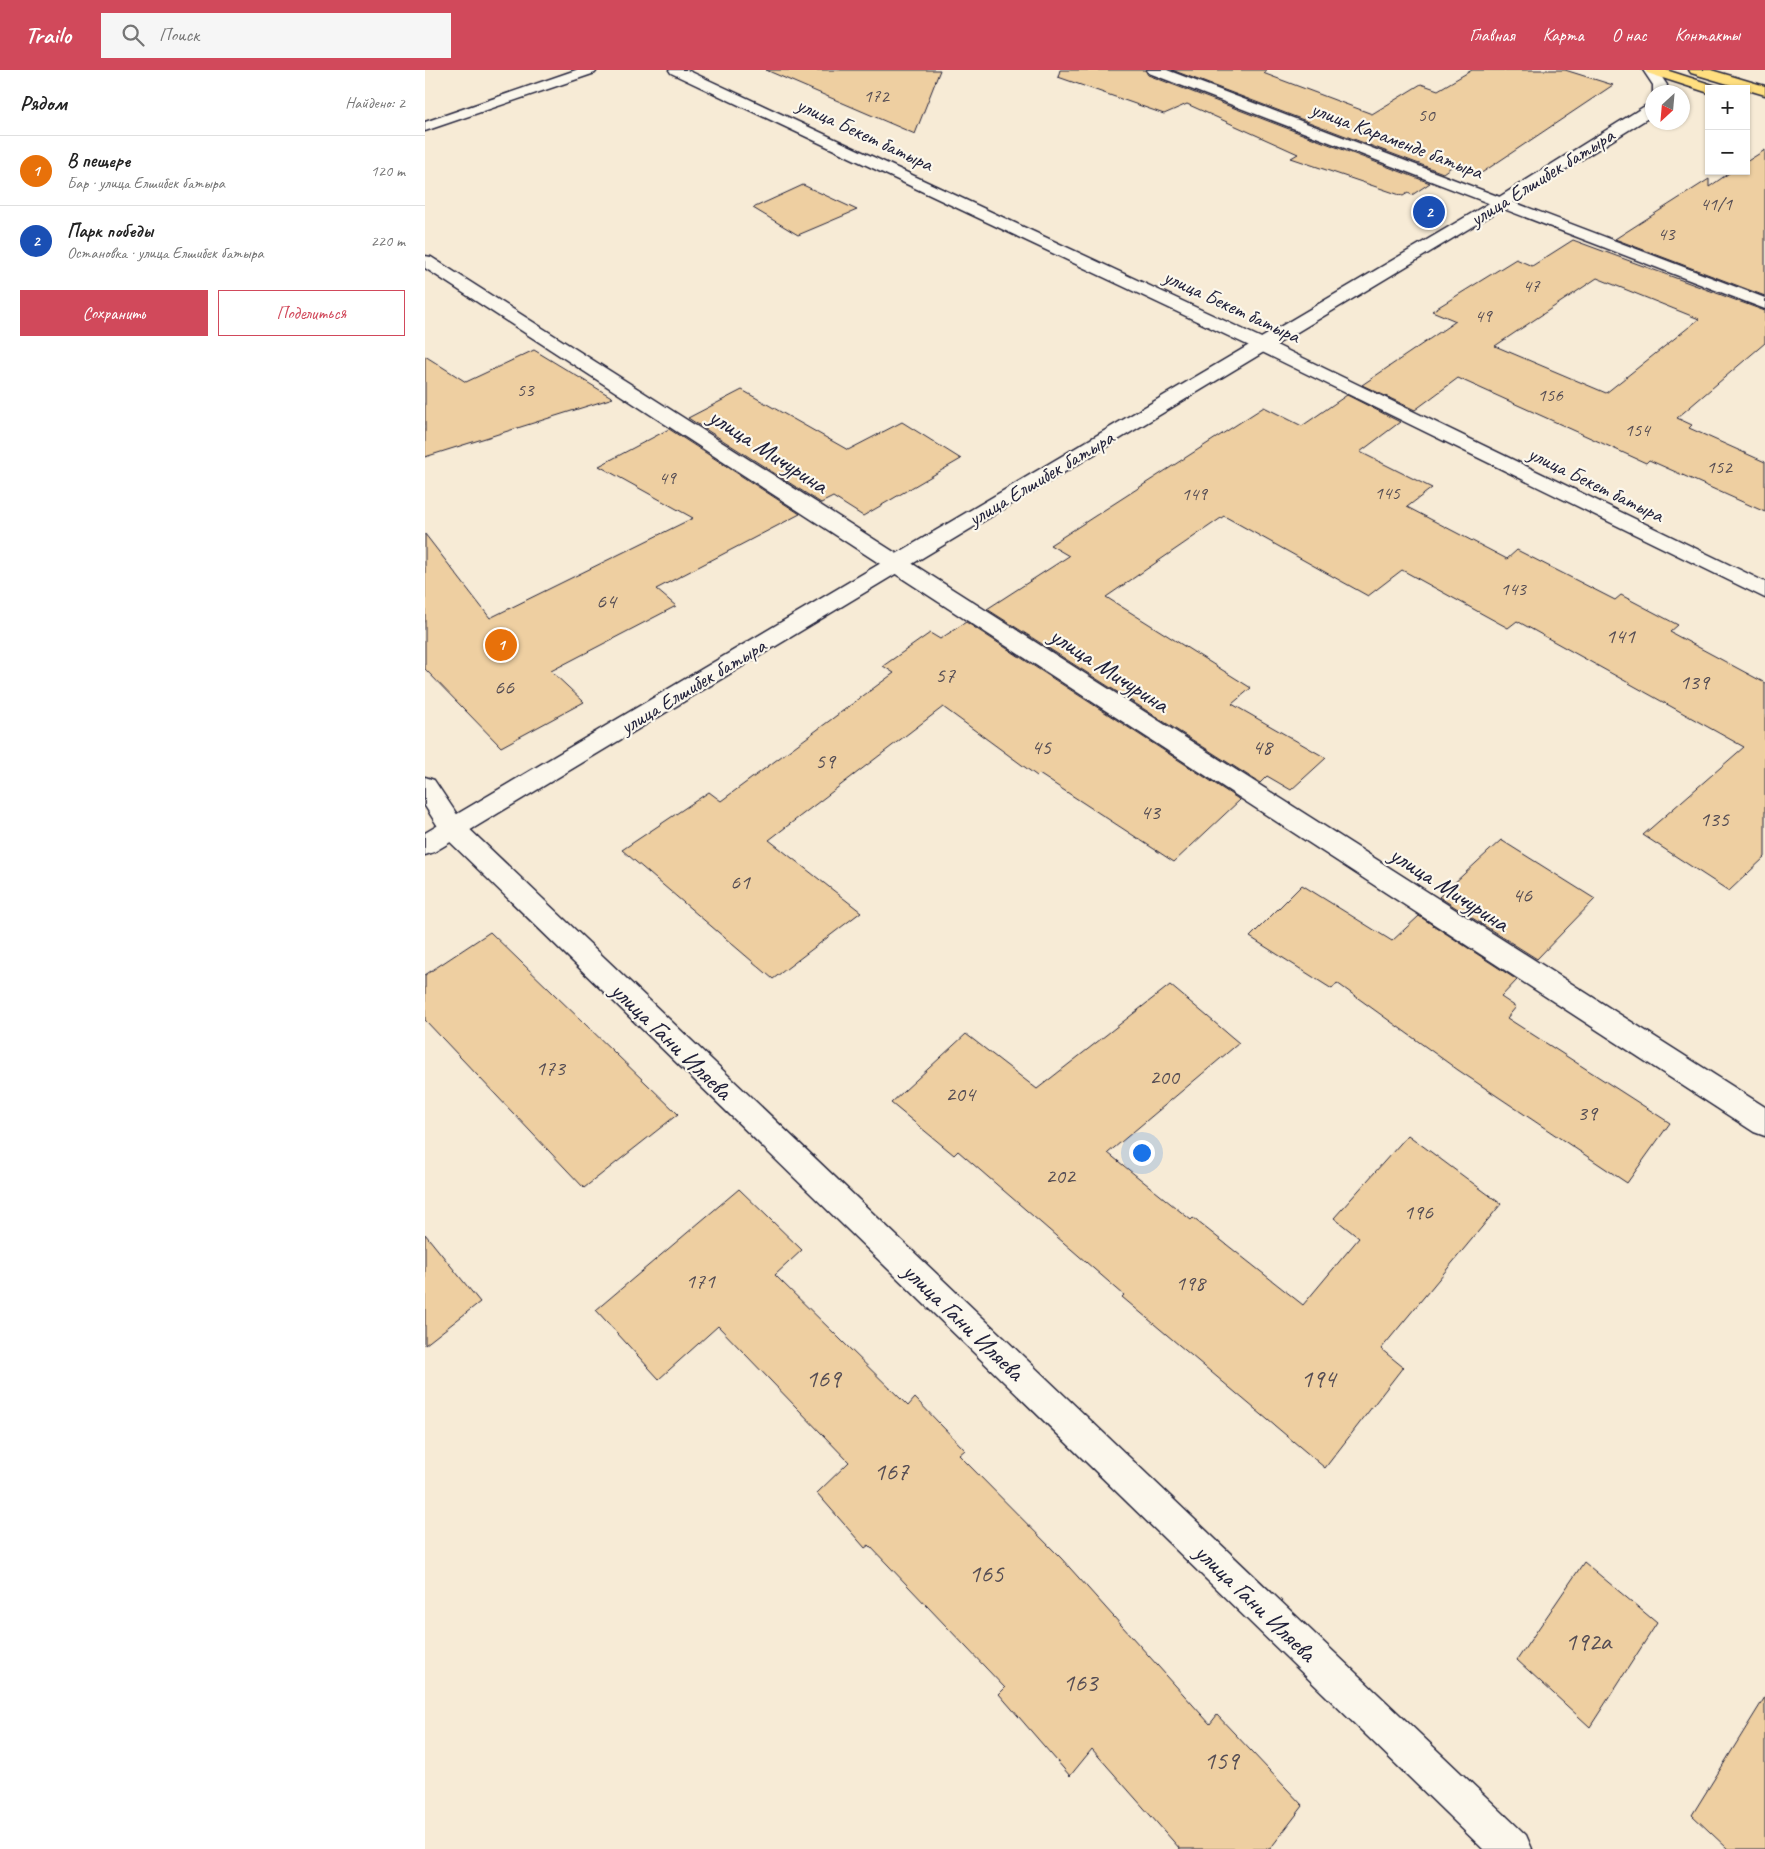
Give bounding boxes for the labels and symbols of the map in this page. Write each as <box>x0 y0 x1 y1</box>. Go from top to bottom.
house number: 172 <box>863 84 890 108</box>
north arrow <box>1645 85 1690 130</box>
street label: улица Бекет батыра <box>791 90 939 178</box>
street label: улица Караменде батыра <box>1306 95 1488 185</box>
house number: 50 <box>1417 103 1436 127</box>
street label: улица Елшибек батыра <box>1463 121 1620 233</box>
house number: 41/1 <box>1700 192 1733 216</box>
pin: 2 <box>1413 193 1445 231</box>
house number: 43 <box>1657 222 1676 246</box>
street label: улица Бекет батыра <box>1158 262 1306 350</box>
house number: 47 <box>1522 274 1541 298</box>
house number: 49 <box>1474 304 1493 328</box>
house number: 53 <box>516 378 535 402</box>
house number: 156 <box>1537 383 1564 407</box>
street label: улица Мичурина <box>701 399 836 502</box>
house number: 154 <box>1624 418 1652 442</box>
street label: улица Елшибек батыра <box>962 423 1120 533</box>
street label: улица Бекет батыра <box>1522 439 1670 529</box>
house number: 152 <box>1706 455 1733 479</box>
house number: 49 <box>658 466 677 490</box>
house number: 145 <box>1374 481 1401 505</box>
house number: 149 <box>1181 482 1208 506</box>
house number: 143 <box>1500 577 1527 601</box>
house number: 64 <box>596 587 618 615</box>
street label: улица Мичурина <box>1042 618 1177 721</box>
house number: 141 <box>1605 622 1636 650</box>
pin: 1 <box>485 626 517 664</box>
street label: улица Елшибек батыра <box>614 631 772 741</box>
house number: 57 <box>935 661 956 689</box>
house number: 139 <box>1679 668 1711 696</box>
house number: 66 <box>494 673 515 701</box>
house number: 45 <box>1031 733 1052 761</box>
house number: 48 <box>1252 733 1274 761</box>
house number: 59 <box>815 747 837 775</box>
house number: 43 <box>1140 798 1162 826</box>
house number: 135 <box>1699 805 1730 833</box>
street label: улица Мичурина <box>1382 837 1517 940</box>
house number: 61 <box>730 868 751 896</box>
house number: 46 <box>1512 881 1533 909</box>
street label: улица Гани Иляева <box>602 973 740 1108</box>
house number: 173 <box>535 1054 567 1082</box>
house number: 200 <box>1149 1063 1181 1091</box>
house number: 204 <box>945 1080 977 1108</box>
house number: 39 <box>1577 1099 1599 1127</box>
your location <box>1129 1140 1155 1166</box>
house number: 202 <box>1045 1162 1077 1190</box>
house number: 196 <box>1403 1198 1434 1226</box>
street label: улица Гани Иляева <box>894 1254 1032 1389</box>
house number: 171 <box>685 1267 716 1295</box>
house number: 198 <box>1175 1269 1207 1297</box>
house number: 169 <box>805 1362 843 1395</box>
house number: 194 <box>1300 1362 1338 1395</box>
house number: 167 <box>873 1455 910 1488</box>
street label: улица Гани Иляева <box>1186 1535 1324 1670</box>
house number: 165 <box>968 1557 1005 1590</box>
house number: 192а <box>1565 1625 1613 1658</box>
house number: 163 <box>1062 1666 1100 1699</box>
house number: 159 <box>1203 1744 1241 1777</box>

